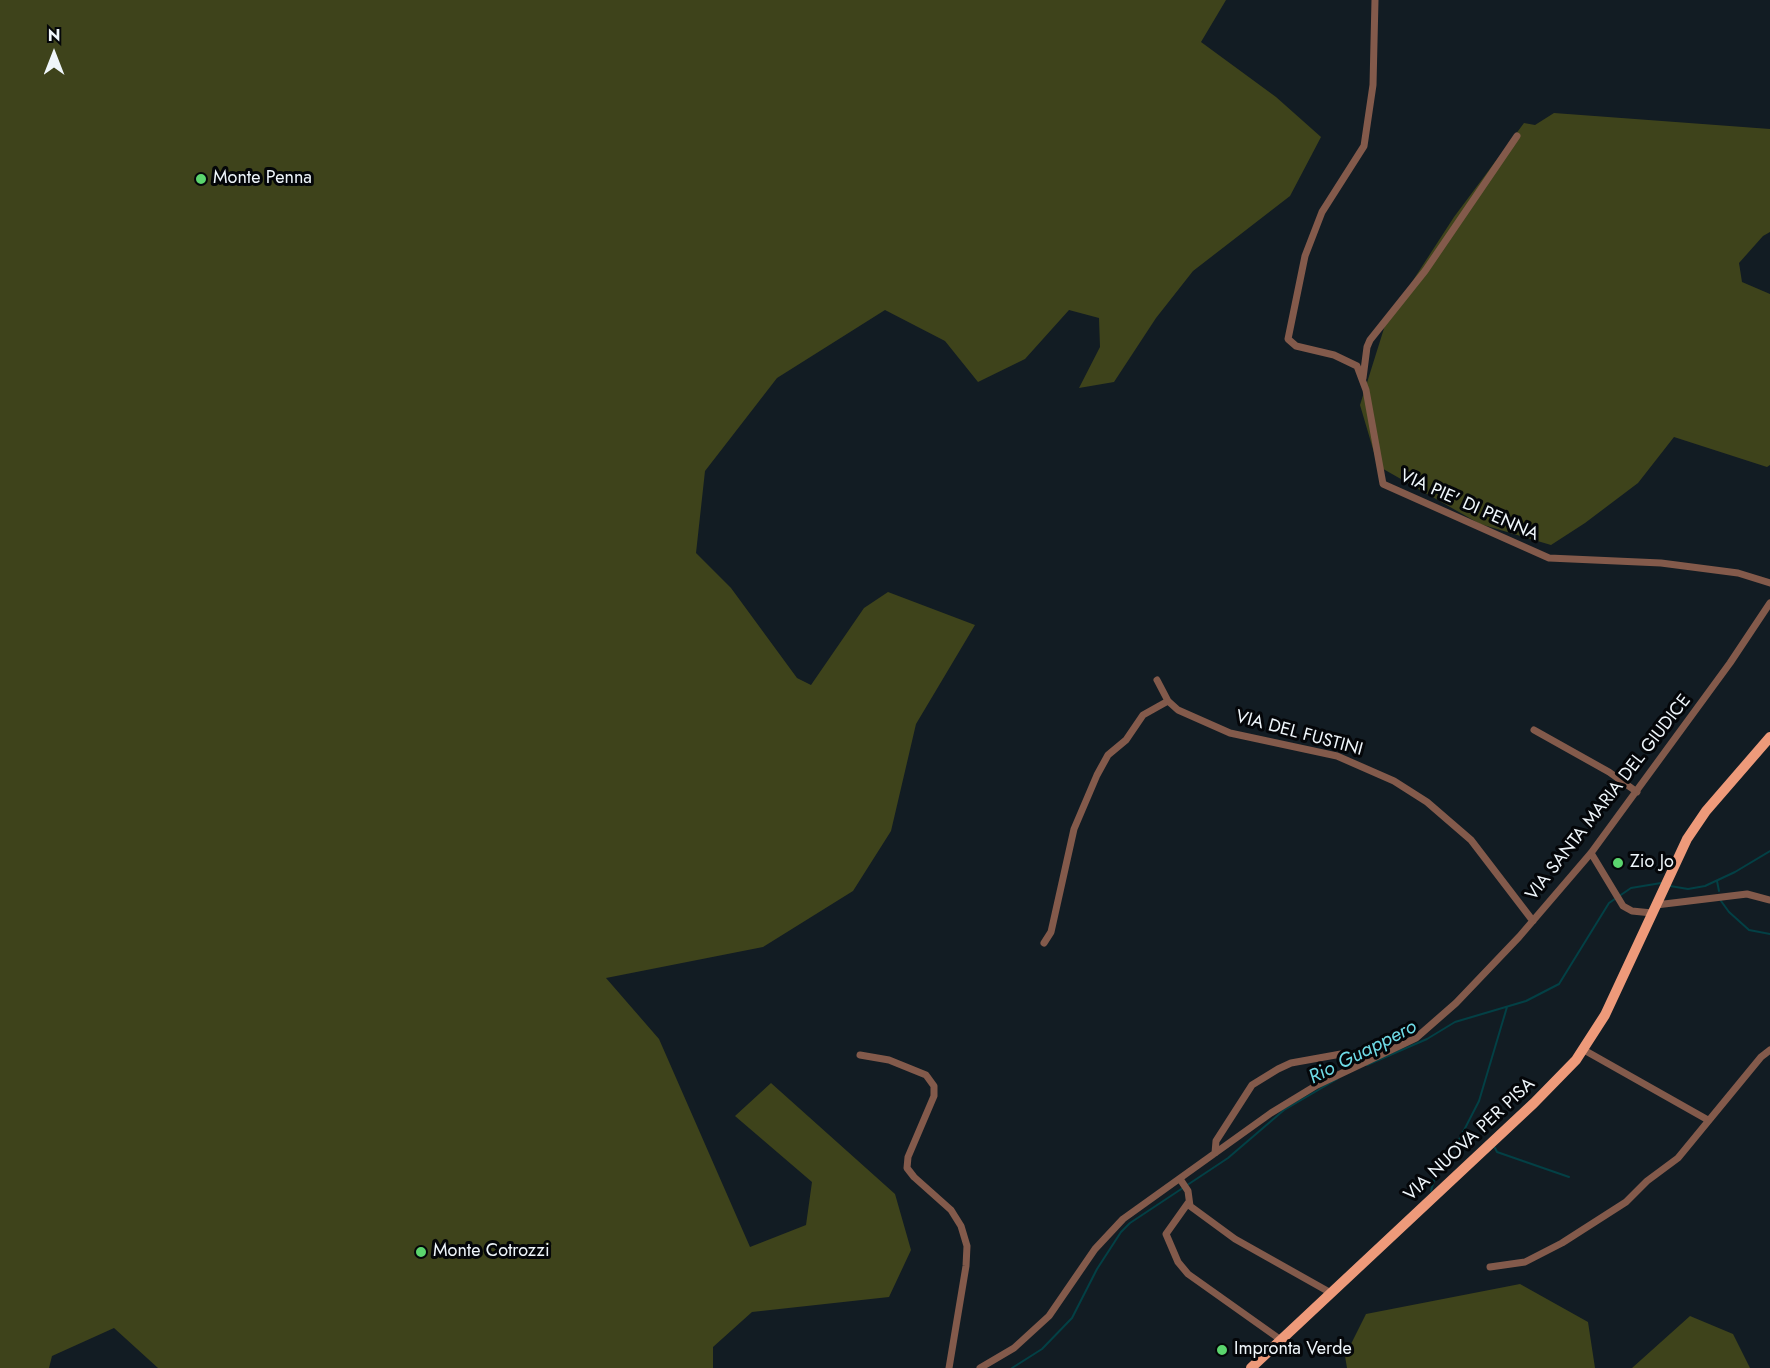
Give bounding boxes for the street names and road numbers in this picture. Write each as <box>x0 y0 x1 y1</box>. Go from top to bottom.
street label: VIA PIE' DI PENNA <box>1396 466 1542 546</box>
street label: VIA SANTA MARIA DEL GIUDICE <box>1522 691 1696 905</box>
street label: VIA DEL FUSTINI <box>1233 707 1365 761</box>
street label: VIA NUOVA PER PISA <box>1400 1074 1540 1206</box>

